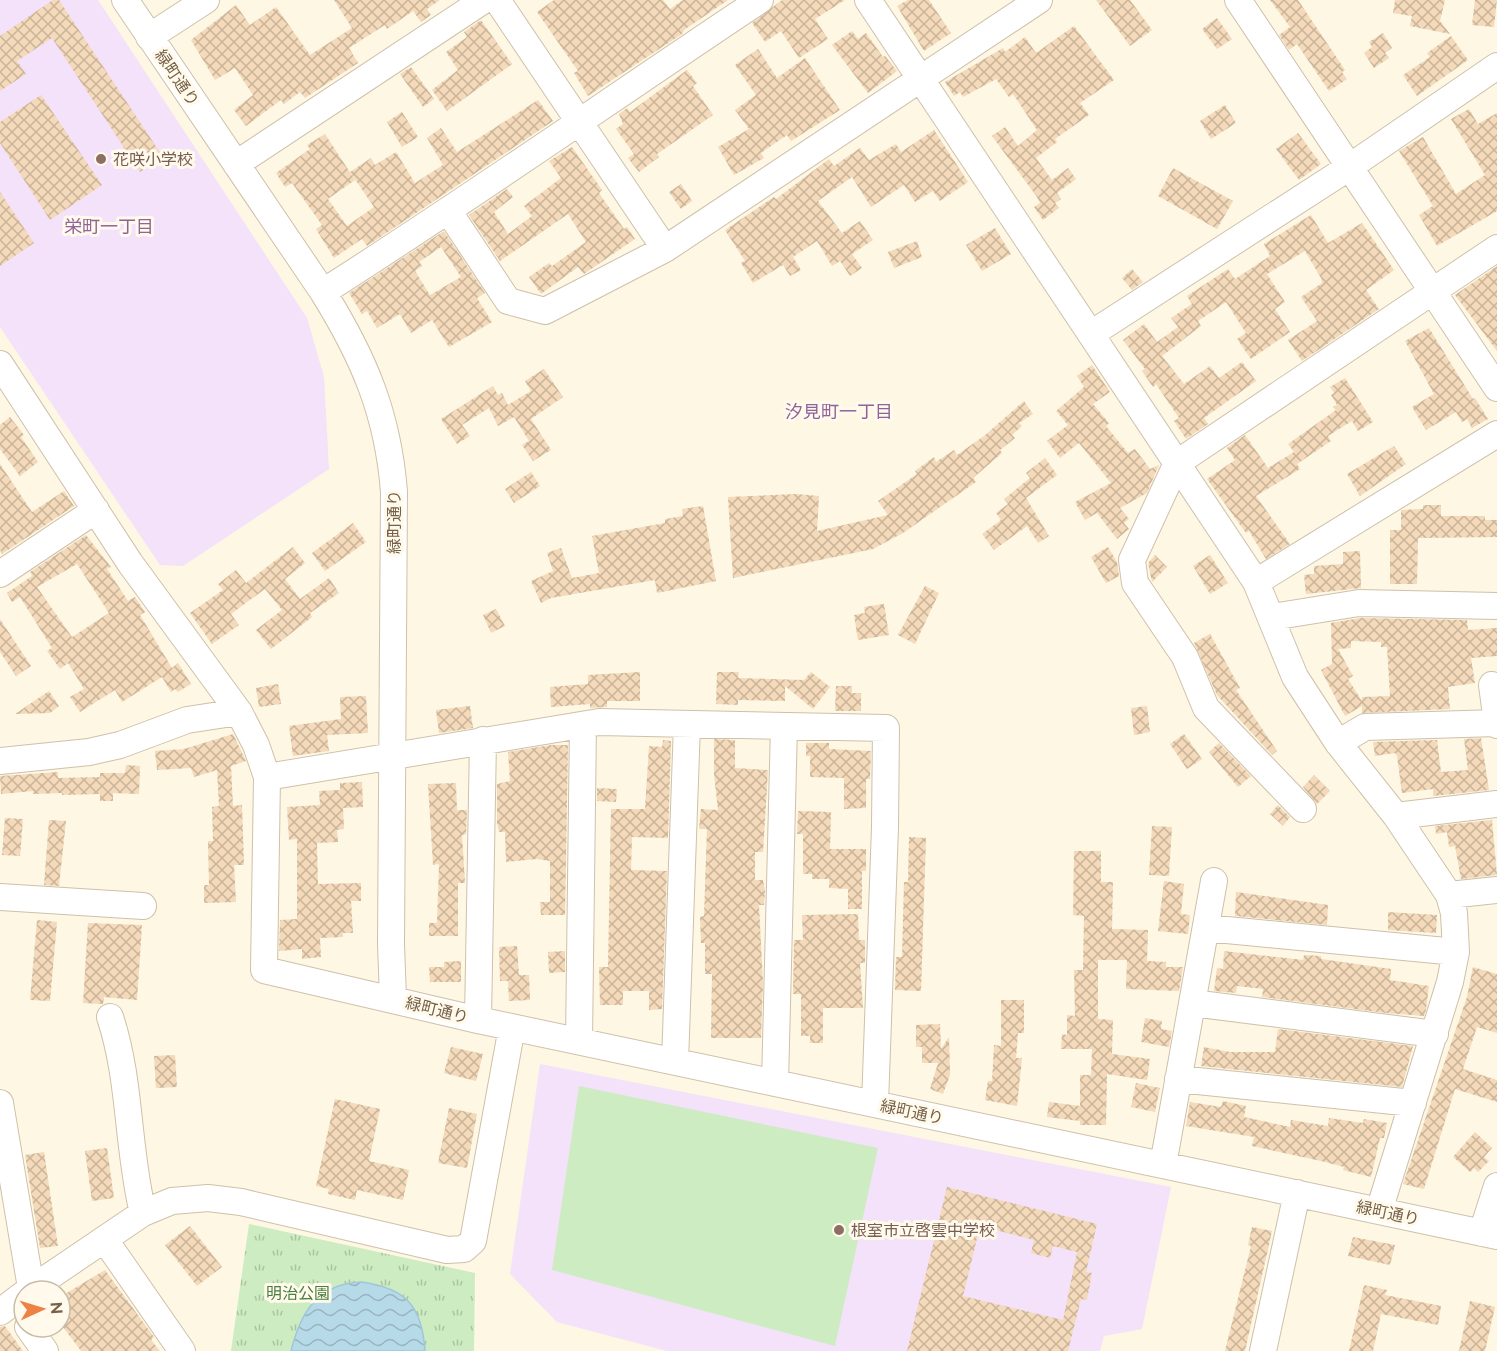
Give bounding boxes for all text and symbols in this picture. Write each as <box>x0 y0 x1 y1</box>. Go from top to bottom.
street label: 緑町通り <box>151 46 203 110</box>
place label: 花咲小学校 <box>113 150 193 169</box>
marker: 花咲小学校 <box>94 152 108 166</box>
district label: 栄町一丁目 <box>64 216 154 237</box>
district label: 汐見町一丁目 <box>785 401 893 422</box>
street label: 緑町通り <box>385 490 404 554</box>
street label: 緑町通り <box>404 993 470 1027</box>
street label: 緑町通り <box>879 1096 945 1128</box>
street label: 緑町通り <box>1355 1197 1421 1229</box>
place label: 根室市立啓雲中学校 <box>851 1221 995 1240</box>
marker: 根室市立啓雲中学校 <box>832 1223 846 1237</box>
north arrow <box>12 1279 72 1339</box>
park label: 明治公園 <box>266 1284 330 1303</box>
text: N <box>47 1301 66 1315</box>

